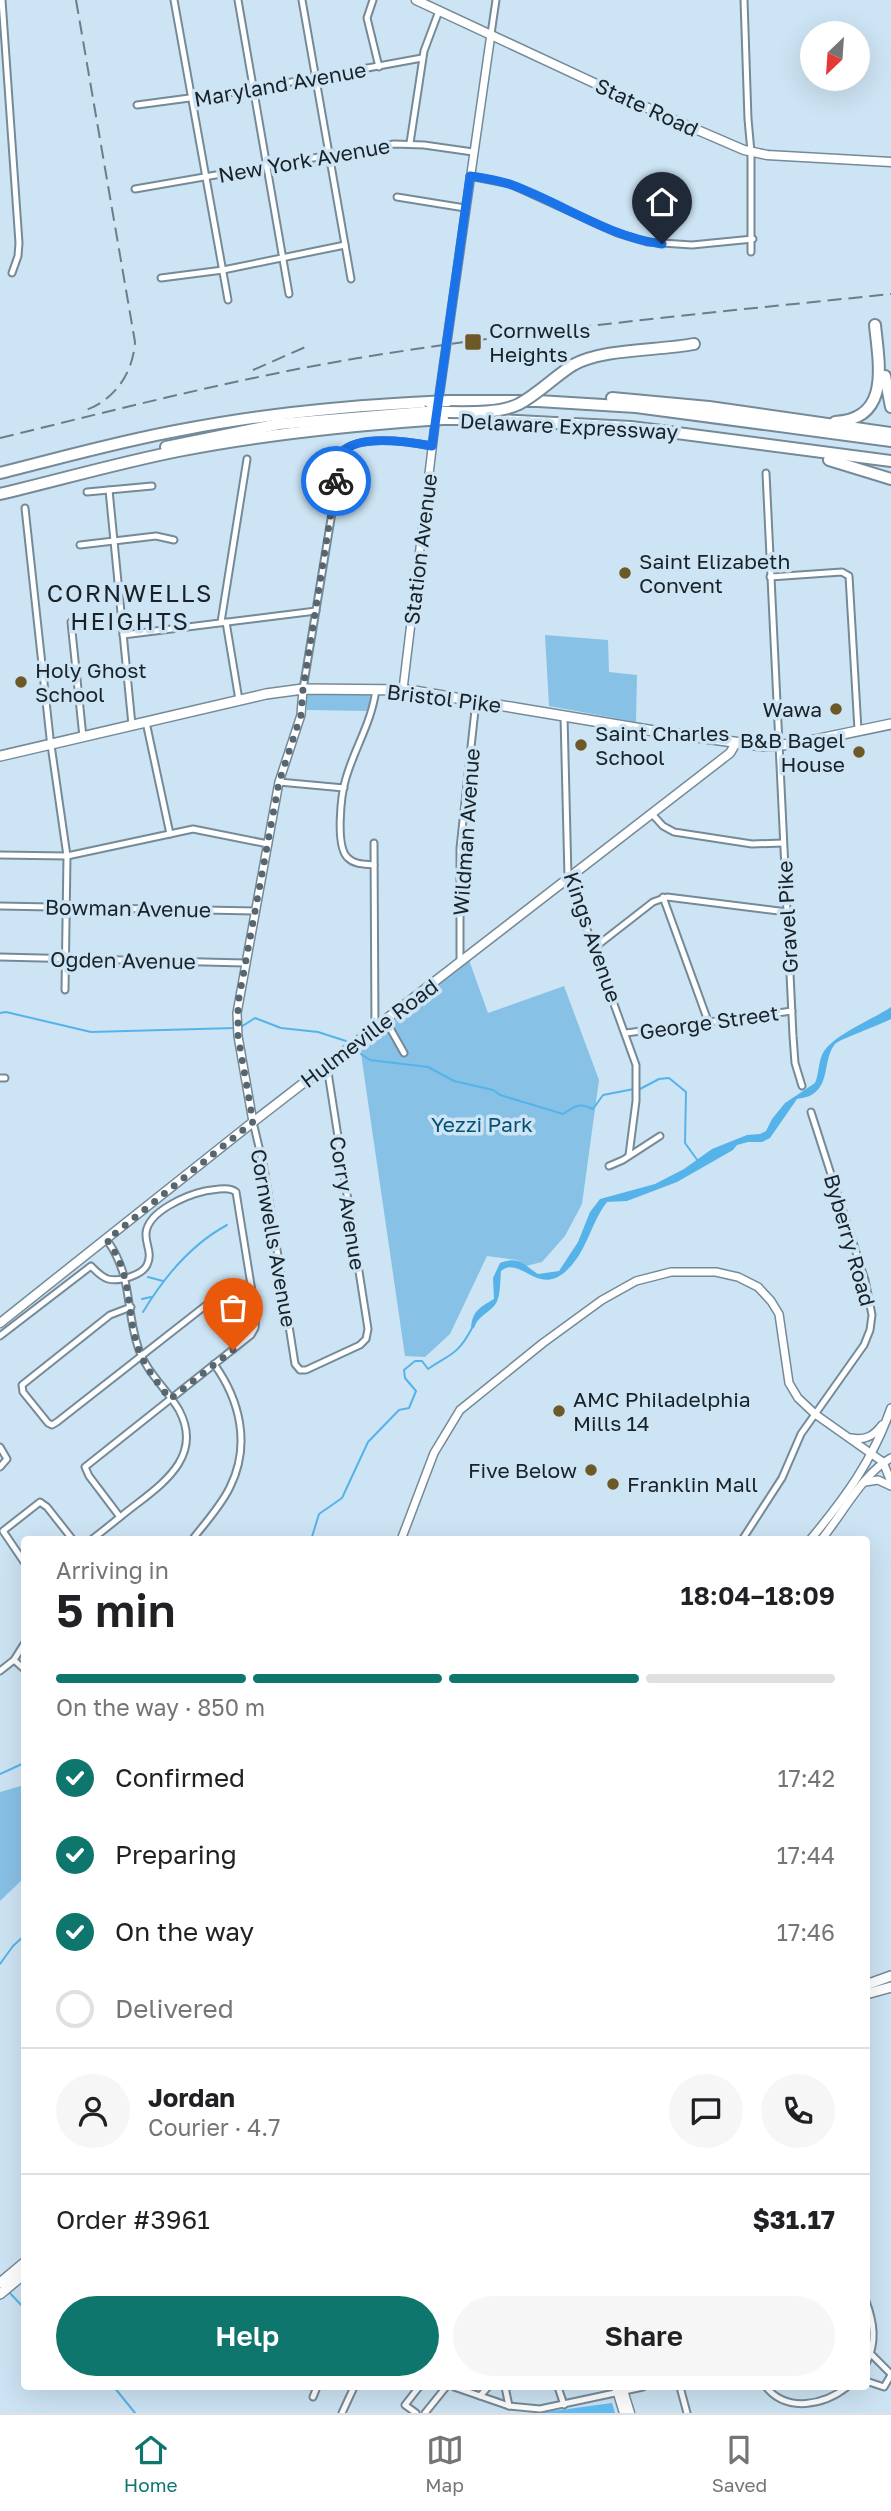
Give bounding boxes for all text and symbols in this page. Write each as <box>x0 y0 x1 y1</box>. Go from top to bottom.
north arrow <box>800 21 870 91</box>
map controls <box>800 21 870 91</box>
street label: Maryland Avenue <box>192 56 368 112</box>
street label: State Road <box>591 72 703 142</box>
street label: New York Avenue <box>216 132 392 188</box>
pin <box>632 172 692 244</box>
icon: home <box>643 183 681 221</box>
place label: Cornwells Heights <box>489 317 590 367</box>
marker: Cornwells Heights <box>463 332 483 352</box>
street label: Delaware Expressway <box>459 407 679 445</box>
courier <box>301 446 371 516</box>
icon: bike <box>317 462 355 500</box>
street label: Station Avenue <box>398 472 442 626</box>
place label: Saint Elizabeth Convent <box>639 548 790 598</box>
marker: Saint Elizabeth Convent <box>617 565 633 581</box>
district label: CORNWELLS HEIGHTS <box>47 578 213 635</box>
place label: Holy Ghost School <box>35 657 147 707</box>
marker: Holy Ghost School <box>13 674 29 690</box>
street label: Bristol Pike <box>385 678 503 718</box>
place label: Wawa <box>763 696 822 722</box>
marker: Wawa <box>828 701 844 717</box>
place label: Saint Charles School <box>595 720 729 770</box>
place label: B&B Bagel House <box>740 727 845 777</box>
marker: Saint Charles School <box>573 737 589 753</box>
marker: B&B Bagel House <box>851 744 867 760</box>
street label: Wildman Avenue <box>447 747 485 917</box>
street label: Gravel Pike <box>771 860 803 974</box>
street label: Kings Avenue <box>558 868 628 1006</box>
street label: Bowman Avenue <box>45 894 211 922</box>
street label: Ogden Avenue <box>50 946 196 974</box>
street label: Hulmeville Road <box>295 973 443 1093</box>
street label: George Street <box>638 999 780 1045</box>
park label: Yezzi Park <box>431 1111 533 1137</box>
street label: Corry Avenue <box>325 1134 371 1272</box>
street label: Cornwells Avenue <box>246 1147 302 1329</box>
street label: Byberry Road <box>819 1171 881 1309</box>
pin <box>203 1278 263 1350</box>
icon: bag <box>214 1289 252 1327</box>
place label: AMC Philadelphia Mills 14 <box>573 1386 751 1436</box>
marker: AMC Philadelphia Mills 14 <box>551 1403 567 1419</box>
place label: Five Below <box>468 1457 577 1483</box>
marker: Five Below <box>583 1462 599 1478</box>
place label: Franklin Mall <box>627 1471 758 1497</box>
marker: Franklin Mall <box>605 1476 621 1492</box>
text: Arriving in <box>56 1556 169 1584</box>
text: 18:04–18:09 <box>680 1580 835 1611</box>
text: 5 min <box>56 1582 176 1637</box>
text: On the way · 850 m <box>56 1693 265 1721</box>
icon: check <box>56 1759 94 1797</box>
text: Confirmed <box>115 1762 245 1793</box>
text: 17:42 <box>777 1764 835 1792</box>
icon: check <box>56 1836 94 1874</box>
text: Preparing <box>115 1839 237 1870</box>
text: 17:44 <box>777 1841 835 1869</box>
icon: check <box>56 1913 94 1951</box>
text: On the way <box>115 1916 254 1947</box>
text: 17:46 <box>777 1918 835 1946</box>
text: Delivered <box>115 1993 234 2024</box>
button: person <box>56 2074 130 2148</box>
button: chat <box>669 2074 743 2148</box>
button: phone <box>761 2074 835 2148</box>
text: Jordan <box>148 2082 235 2113</box>
text: Courier · 4.7 <box>148 2113 280 2141</box>
text: Order #3961 <box>56 2204 210 2235</box>
text: $31.17 <box>752 2204 835 2235</box>
button: Help <box>56 2296 439 2376</box>
button: Share <box>453 2296 835 2376</box>
tab: Home <box>124 2431 178 2496</box>
tab: Map <box>425 2431 464 2496</box>
tab: Saved <box>712 2431 767 2496</box>

